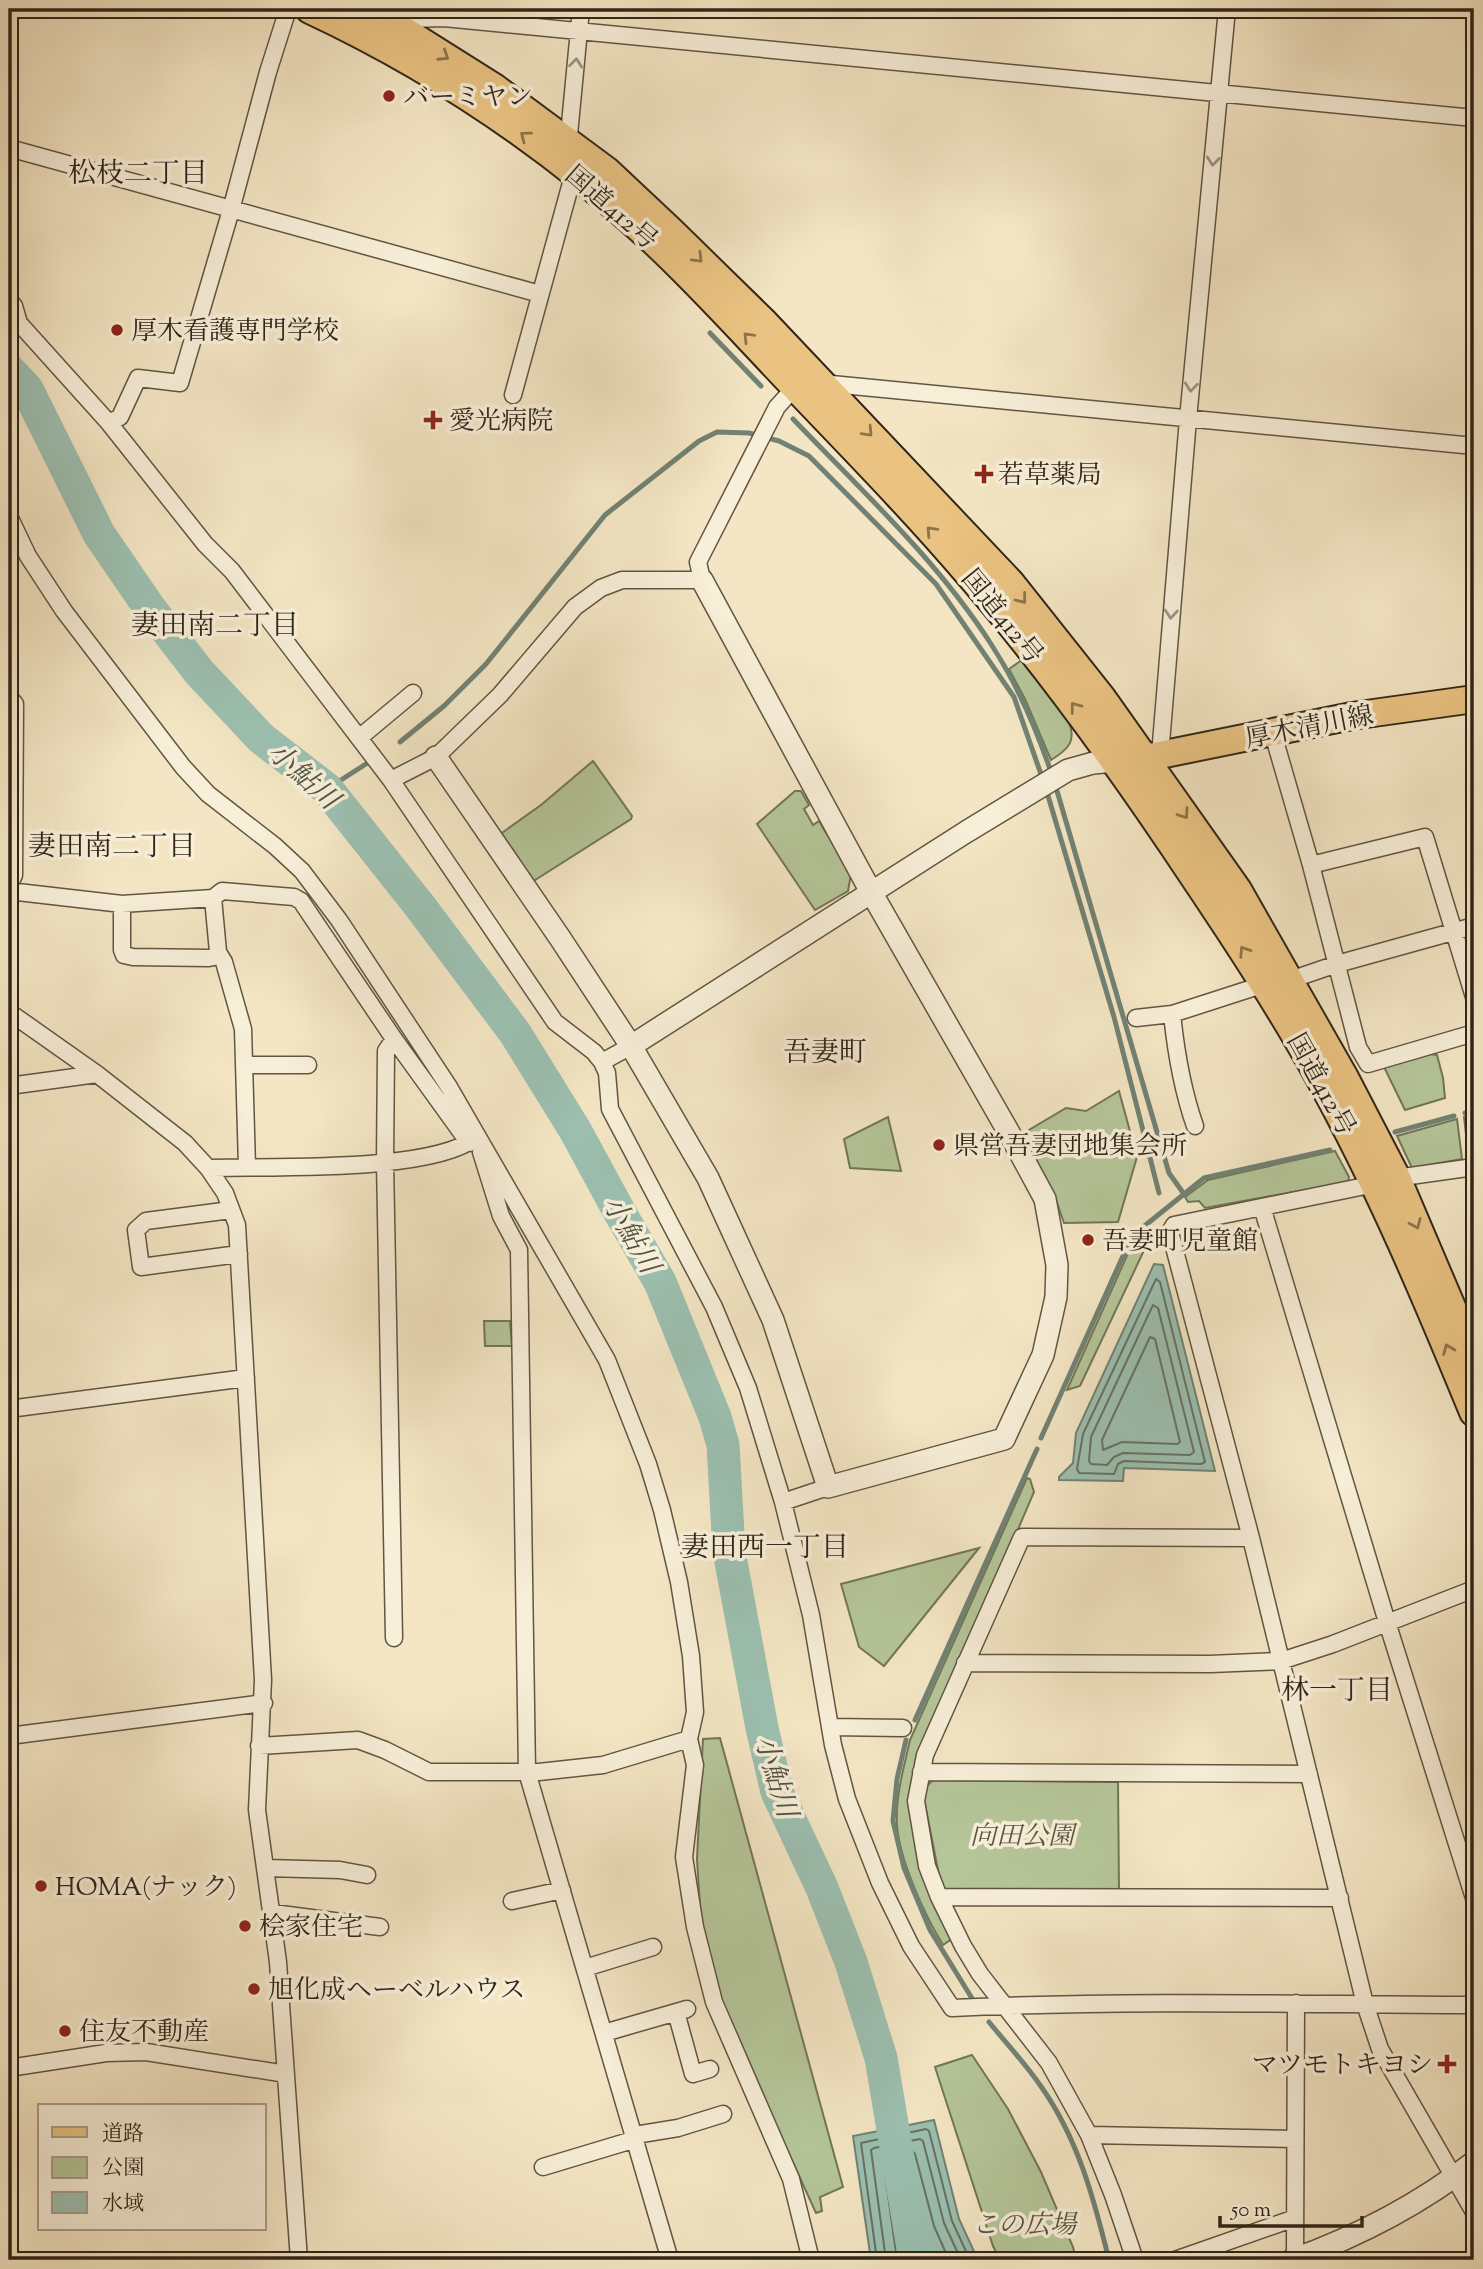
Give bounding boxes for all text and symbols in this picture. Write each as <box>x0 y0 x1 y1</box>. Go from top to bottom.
one-way arrow <box>436 48 449 60</box>
one-way arrow <box>568 57 583 68</box>
place label: バーミヤン <box>403 80 533 117</box>
marker: バーミヤン <box>381 88 397 104</box>
one-way arrow <box>520 131 533 144</box>
district label: 松枝二丁目 <box>68 155 208 195</box>
one-way arrow <box>1206 155 1221 166</box>
street label: 国道412号 <box>556 158 665 260</box>
one-way arrow <box>690 250 703 263</box>
place label: 厚木看護専門学校 <box>131 314 339 351</box>
marker: 厚木看護専門学校 <box>109 322 125 338</box>
one-way arrow <box>743 333 756 346</box>
one-way arrow <box>1184 381 1199 393</box>
place label: 愛光病院 <box>449 404 553 441</box>
marker: 愛光病院 <box>423 410 443 430</box>
one-way arrow <box>860 424 873 437</box>
place label: 若草薬局 <box>998 458 1102 495</box>
marker: 若草薬局 <box>976 466 992 482</box>
one-way arrow <box>927 526 939 539</box>
street label: 国道412号 <box>951 562 1051 673</box>
one-way arrow <box>1014 592 1027 604</box>
district label: 妻田南二丁目 <box>131 607 299 647</box>
one-way arrow <box>1164 608 1179 619</box>
street label: 厚木清川線 <box>1242 698 1377 759</box>
one-way arrow <box>1070 703 1083 715</box>
water label: 小鮎川 <box>257 734 349 822</box>
one-way arrow <box>1176 806 1188 819</box>
district label: 妻田南二丁目 <box>28 828 196 868</box>
one-way arrow <box>1240 946 1252 959</box>
street label: 国道412号 <box>1276 1027 1363 1143</box>
district label: 吾妻町 <box>783 1034 867 1074</box>
place label: 県営吾妻団地集会所 <box>953 1129 1187 1166</box>
marker: 県営吾妻団地集会所 <box>931 1137 947 1153</box>
water label: 小鮎川 <box>591 1189 669 1284</box>
one-way arrow <box>1408 1217 1422 1230</box>
place label: 吾妻町児童館 <box>1102 1224 1258 1261</box>
marker: 吾妻町児童館 <box>1080 1232 1096 1248</box>
one-way arrow <box>1443 1344 1457 1356</box>
district label: 妻田西一丁目 <box>681 1529 849 1569</box>
district label: 林一丁目 <box>1281 1672 1393 1712</box>
water label: 小鮎川 <box>743 1731 806 1826</box>
park label: 向田公園 <box>970 1819 1078 1856</box>
place label: HOMA(ナック) <box>55 1870 237 1907</box>
marker: HOMA(ナック) <box>33 1878 49 1894</box>
place label: 桧家住宅 <box>259 1910 363 1947</box>
marker: 桧家住宅 <box>237 1918 253 1934</box>
place label: 旭化成ヘーベルハウス <box>268 1973 525 2010</box>
marker: 旭化成ヘーベルハウス <box>246 1981 262 1997</box>
place label: 住友不動産 <box>79 2015 209 2052</box>
marker: 住友不動産 <box>57 2023 73 2039</box>
place label: マツモトキヨシ <box>1252 2048 1433 2085</box>
marker: マツモトキヨシ <box>1439 2056 1455 2072</box>
legend <box>38 2104 266 2230</box>
text: 道路 <box>102 2120 144 2150</box>
text: 公園 <box>102 2154 144 2184</box>
scale bar <box>1220 2185 1362 2229</box>
text: 水域 <box>102 2190 144 2220</box>
text: 50 m <box>1230 2196 1271 2226</box>
park label: この広場 <box>972 2208 1078 2245</box>

